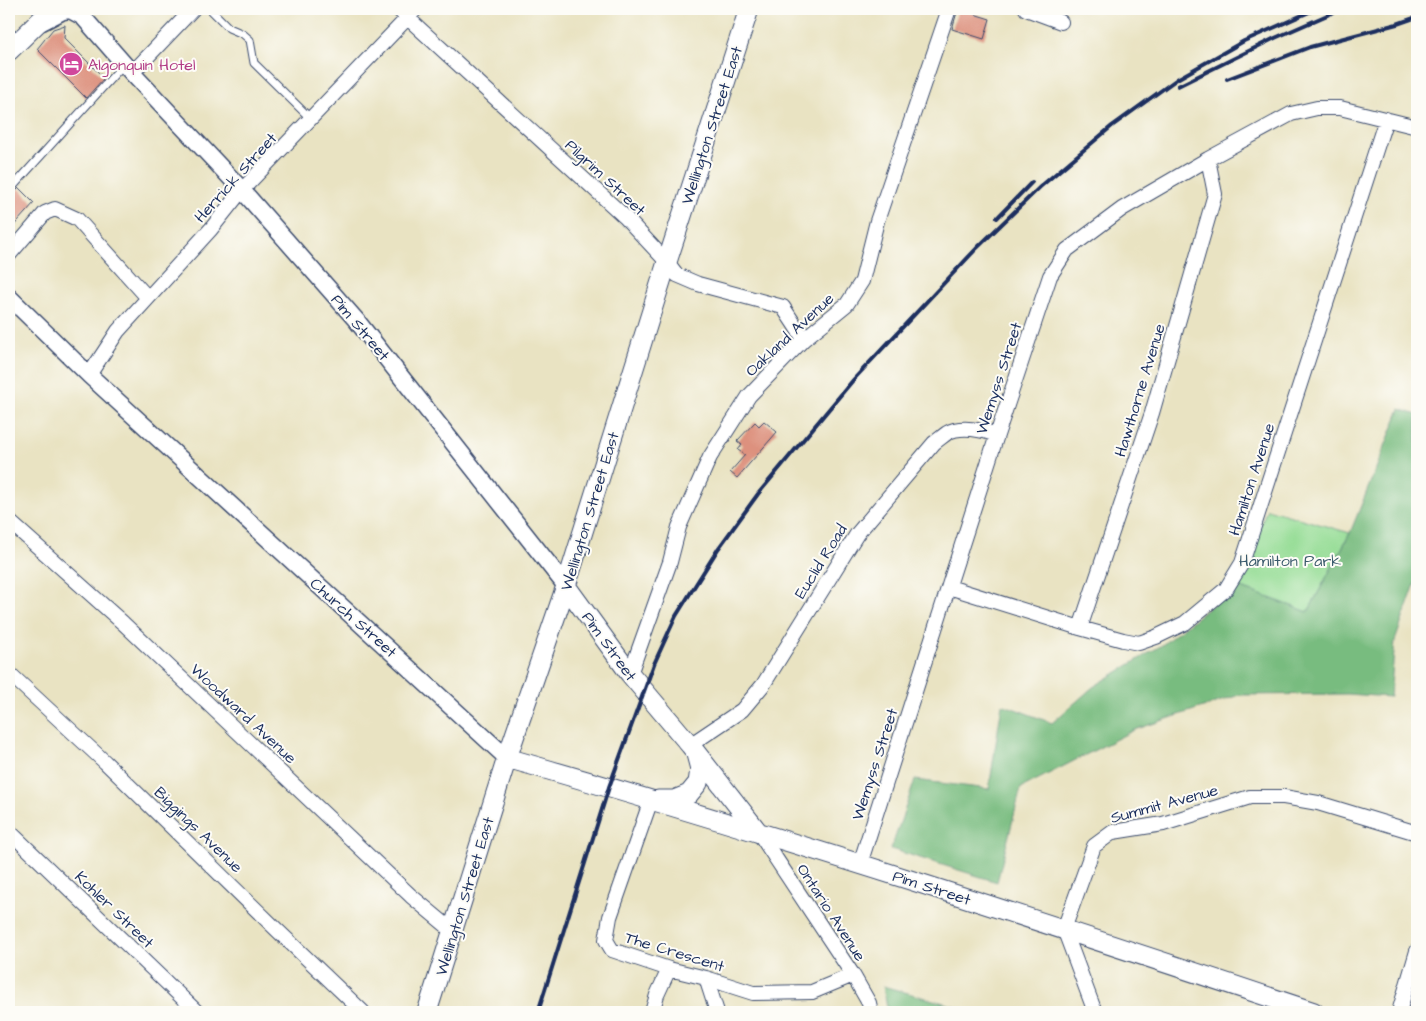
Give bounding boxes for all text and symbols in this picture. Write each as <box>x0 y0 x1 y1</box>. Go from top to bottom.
street label: Wellington Street East <box>676 43 749 208</box>
hotel icon: Algonquin Hotel <box>58 51 84 77</box>
place label: Algonquin Hotel <box>88 54 196 77</box>
street label: Herrick Street <box>189 128 282 227</box>
street label: Pilgrim Street <box>560 135 651 222</box>
street label: Oakland Avenue <box>741 288 839 382</box>
street label: Pim Street <box>326 290 395 366</box>
street label: Wemyss Street <box>970 319 1029 438</box>
street label: Hawthorne Avenue <box>1109 321 1171 460</box>
street label: Hamilton Avenue <box>1223 420 1281 538</box>
street label: Wellington Street East <box>555 429 626 594</box>
street label: Euclid Road <box>789 520 852 603</box>
park label: Hamilton Park <box>1239 550 1341 572</box>
street label: Church Street <box>305 573 402 663</box>
street label: Pim Street <box>577 607 642 686</box>
street label: Woodward Avenue <box>185 659 301 769</box>
street label: Wemyss Street <box>846 705 905 824</box>
street label: Summit Avenue <box>1108 779 1221 829</box>
street label: Biggings Avenue <box>148 782 248 879</box>
street label: Wellington Street East <box>430 814 501 979</box>
street label: Ontario Avenue <box>791 860 871 966</box>
street label: Pim Street <box>890 865 974 911</box>
street label: Kohler Street <box>70 866 159 954</box>
street label: The Crescent <box>622 926 728 978</box>

